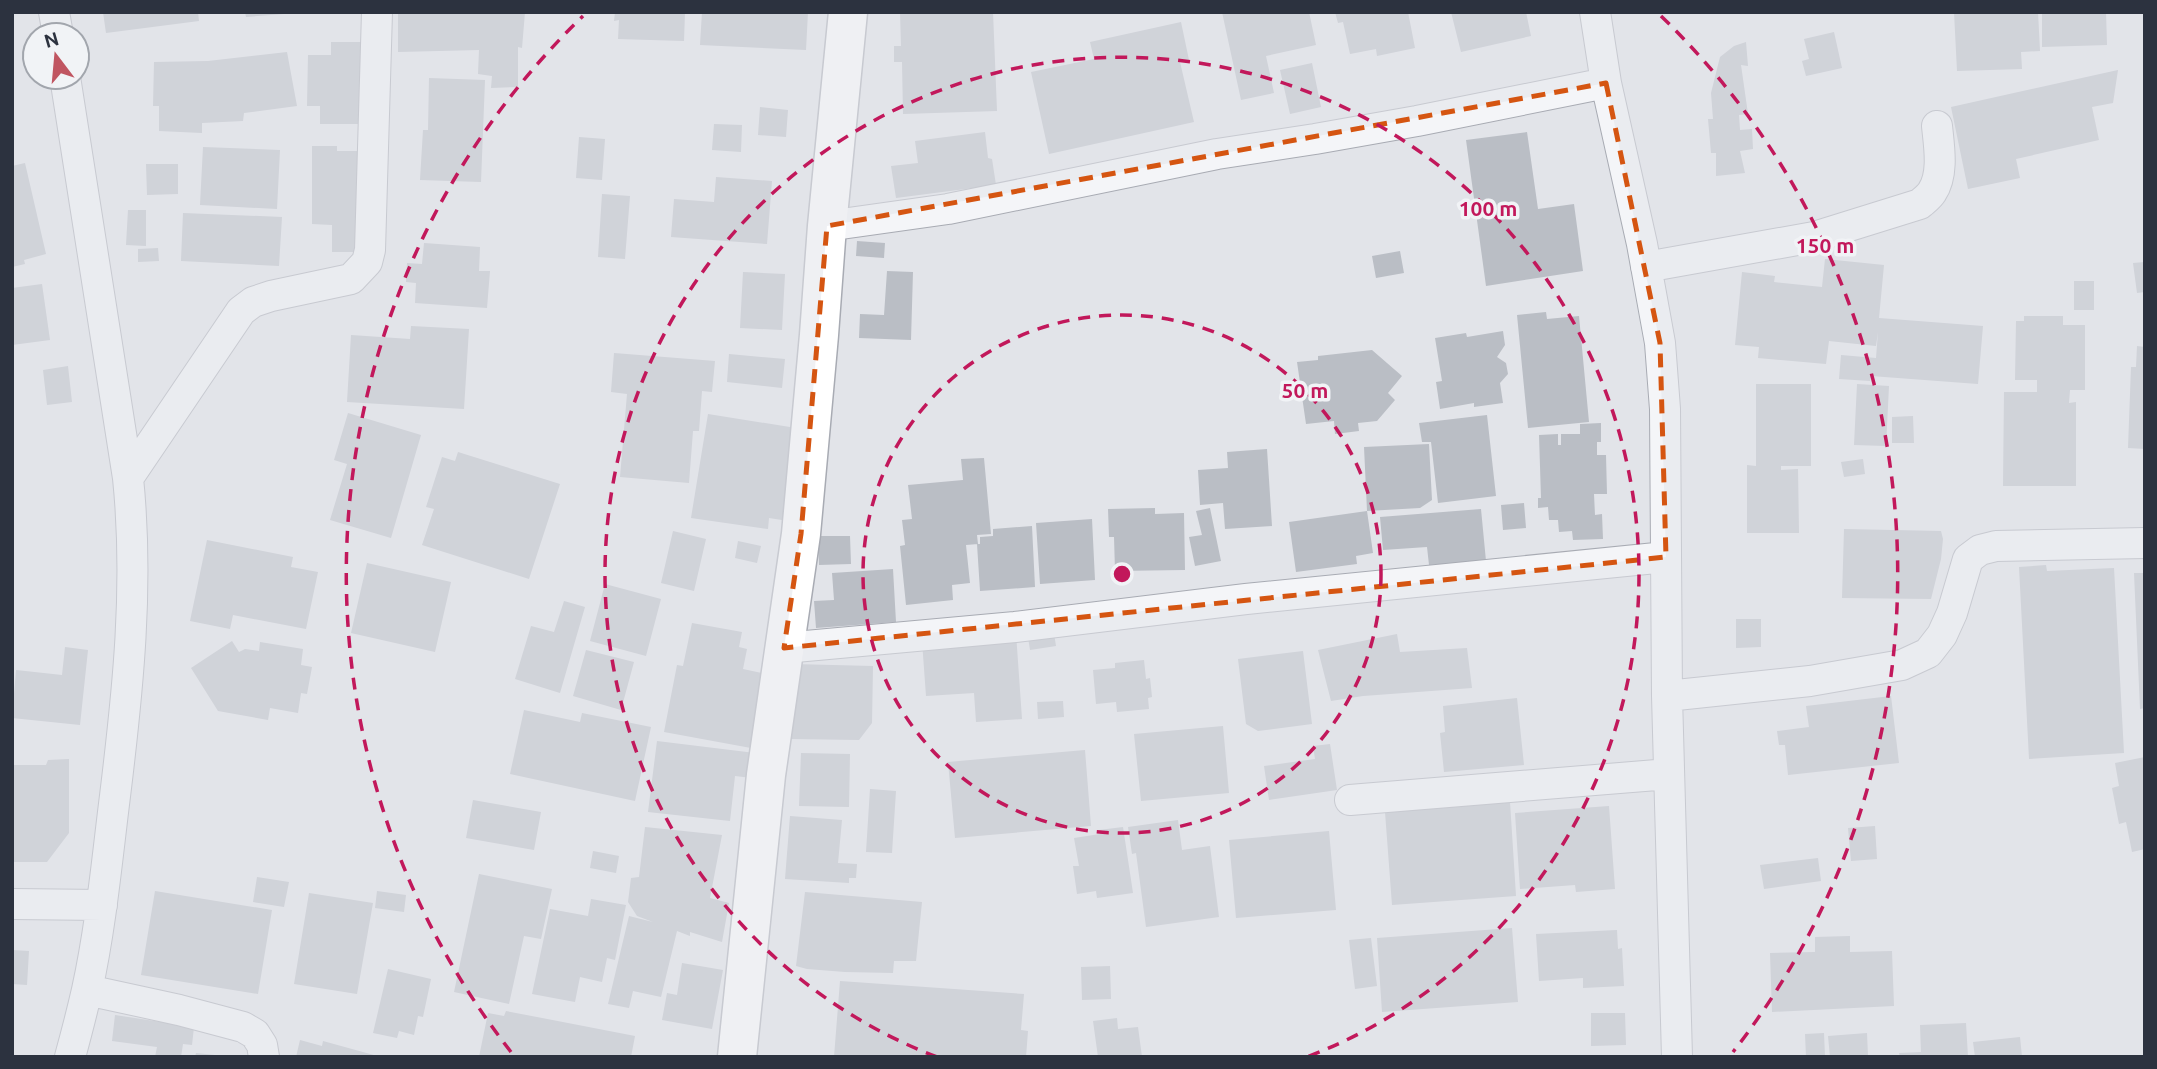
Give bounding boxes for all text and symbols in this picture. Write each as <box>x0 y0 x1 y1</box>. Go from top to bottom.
north arrow <box>21 21 91 91</box>
text: N <box>41 27 61 52</box>
text: 100 m <box>1459 196 1517 220</box>
text: 150 m <box>1796 233 1854 257</box>
text: 50 m <box>1282 378 1328 402</box>
centre of rings <box>1110 562 1134 586</box>

